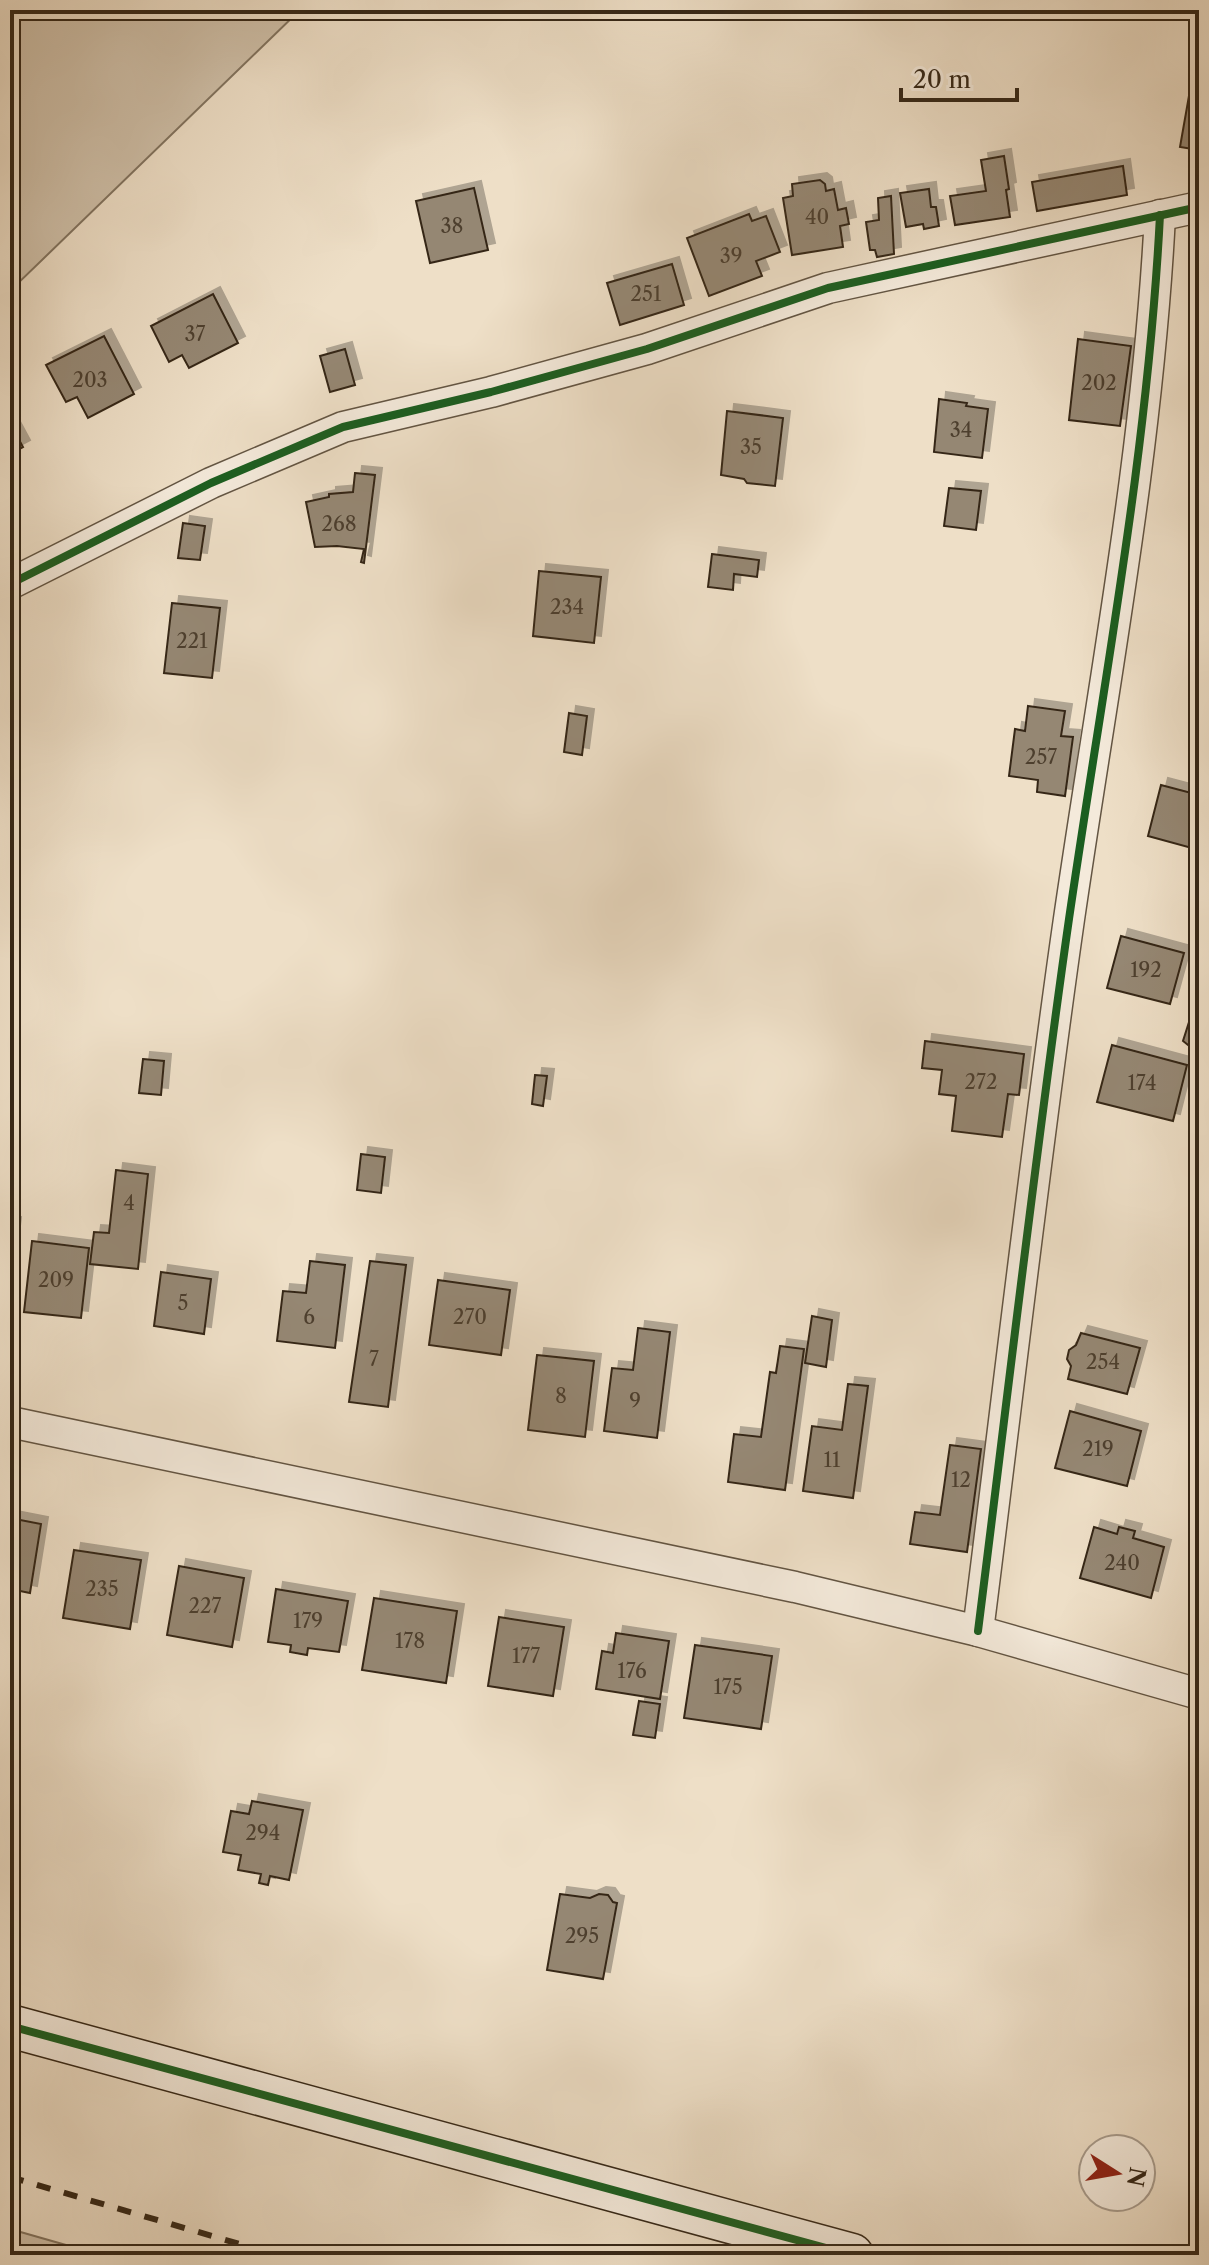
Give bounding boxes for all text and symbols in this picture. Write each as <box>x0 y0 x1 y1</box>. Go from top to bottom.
scale bar <box>901 52 1017 102</box>
text: 20 m <box>913 65 971 94</box>
house number: 40 <box>805 205 829 229</box>
house number: 38 <box>441 214 463 238</box>
house number: 39 <box>720 244 742 268</box>
house number: 251 <box>631 282 662 306</box>
house number: 37 <box>185 322 206 346</box>
house number: 203 <box>72 368 108 392</box>
house number: 202 <box>1081 371 1117 395</box>
house number: 34 <box>950 418 972 442</box>
house number: 35 <box>740 435 762 459</box>
house number: 268 <box>321 512 357 536</box>
house number: 234 <box>550 595 584 619</box>
house number: 221 <box>176 629 208 653</box>
house number: 257 <box>1025 745 1057 769</box>
house number: 192 <box>1130 958 1162 982</box>
house number: 272 <box>965 1070 997 1094</box>
house number: 174 <box>1127 1071 1157 1095</box>
house number: 4 <box>123 1191 135 1215</box>
house number: 209 <box>38 1268 74 1292</box>
house number: 5 <box>178 1291 188 1315</box>
house number: 6 <box>303 1305 315 1329</box>
house number: 270 <box>453 1305 487 1329</box>
house number: 7 <box>369 1347 379 1371</box>
house number: 254 <box>1086 1350 1120 1374</box>
house number: 8 <box>555 1384 567 1408</box>
house number: 9 <box>629 1389 641 1413</box>
house number: 219 <box>1082 1437 1114 1461</box>
house number: 11 <box>824 1448 841 1472</box>
house number: 12 <box>951 1468 971 1492</box>
house number: 240 <box>1104 1551 1140 1575</box>
house number: 235 <box>85 1577 119 1601</box>
house number: 227 <box>189 1594 222 1618</box>
house number: 179 <box>293 1609 323 1633</box>
house number: 178 <box>395 1629 425 1653</box>
house number: 177 <box>512 1644 540 1668</box>
house number: 176 <box>617 1659 647 1683</box>
house number: 175 <box>713 1675 743 1699</box>
house number: 294 <box>246 1821 280 1845</box>
house number: 295 <box>565 1924 599 1948</box>
north arrow <box>1077 2133 1157 2213</box>
text: N <box>1121 2165 1151 2189</box>

